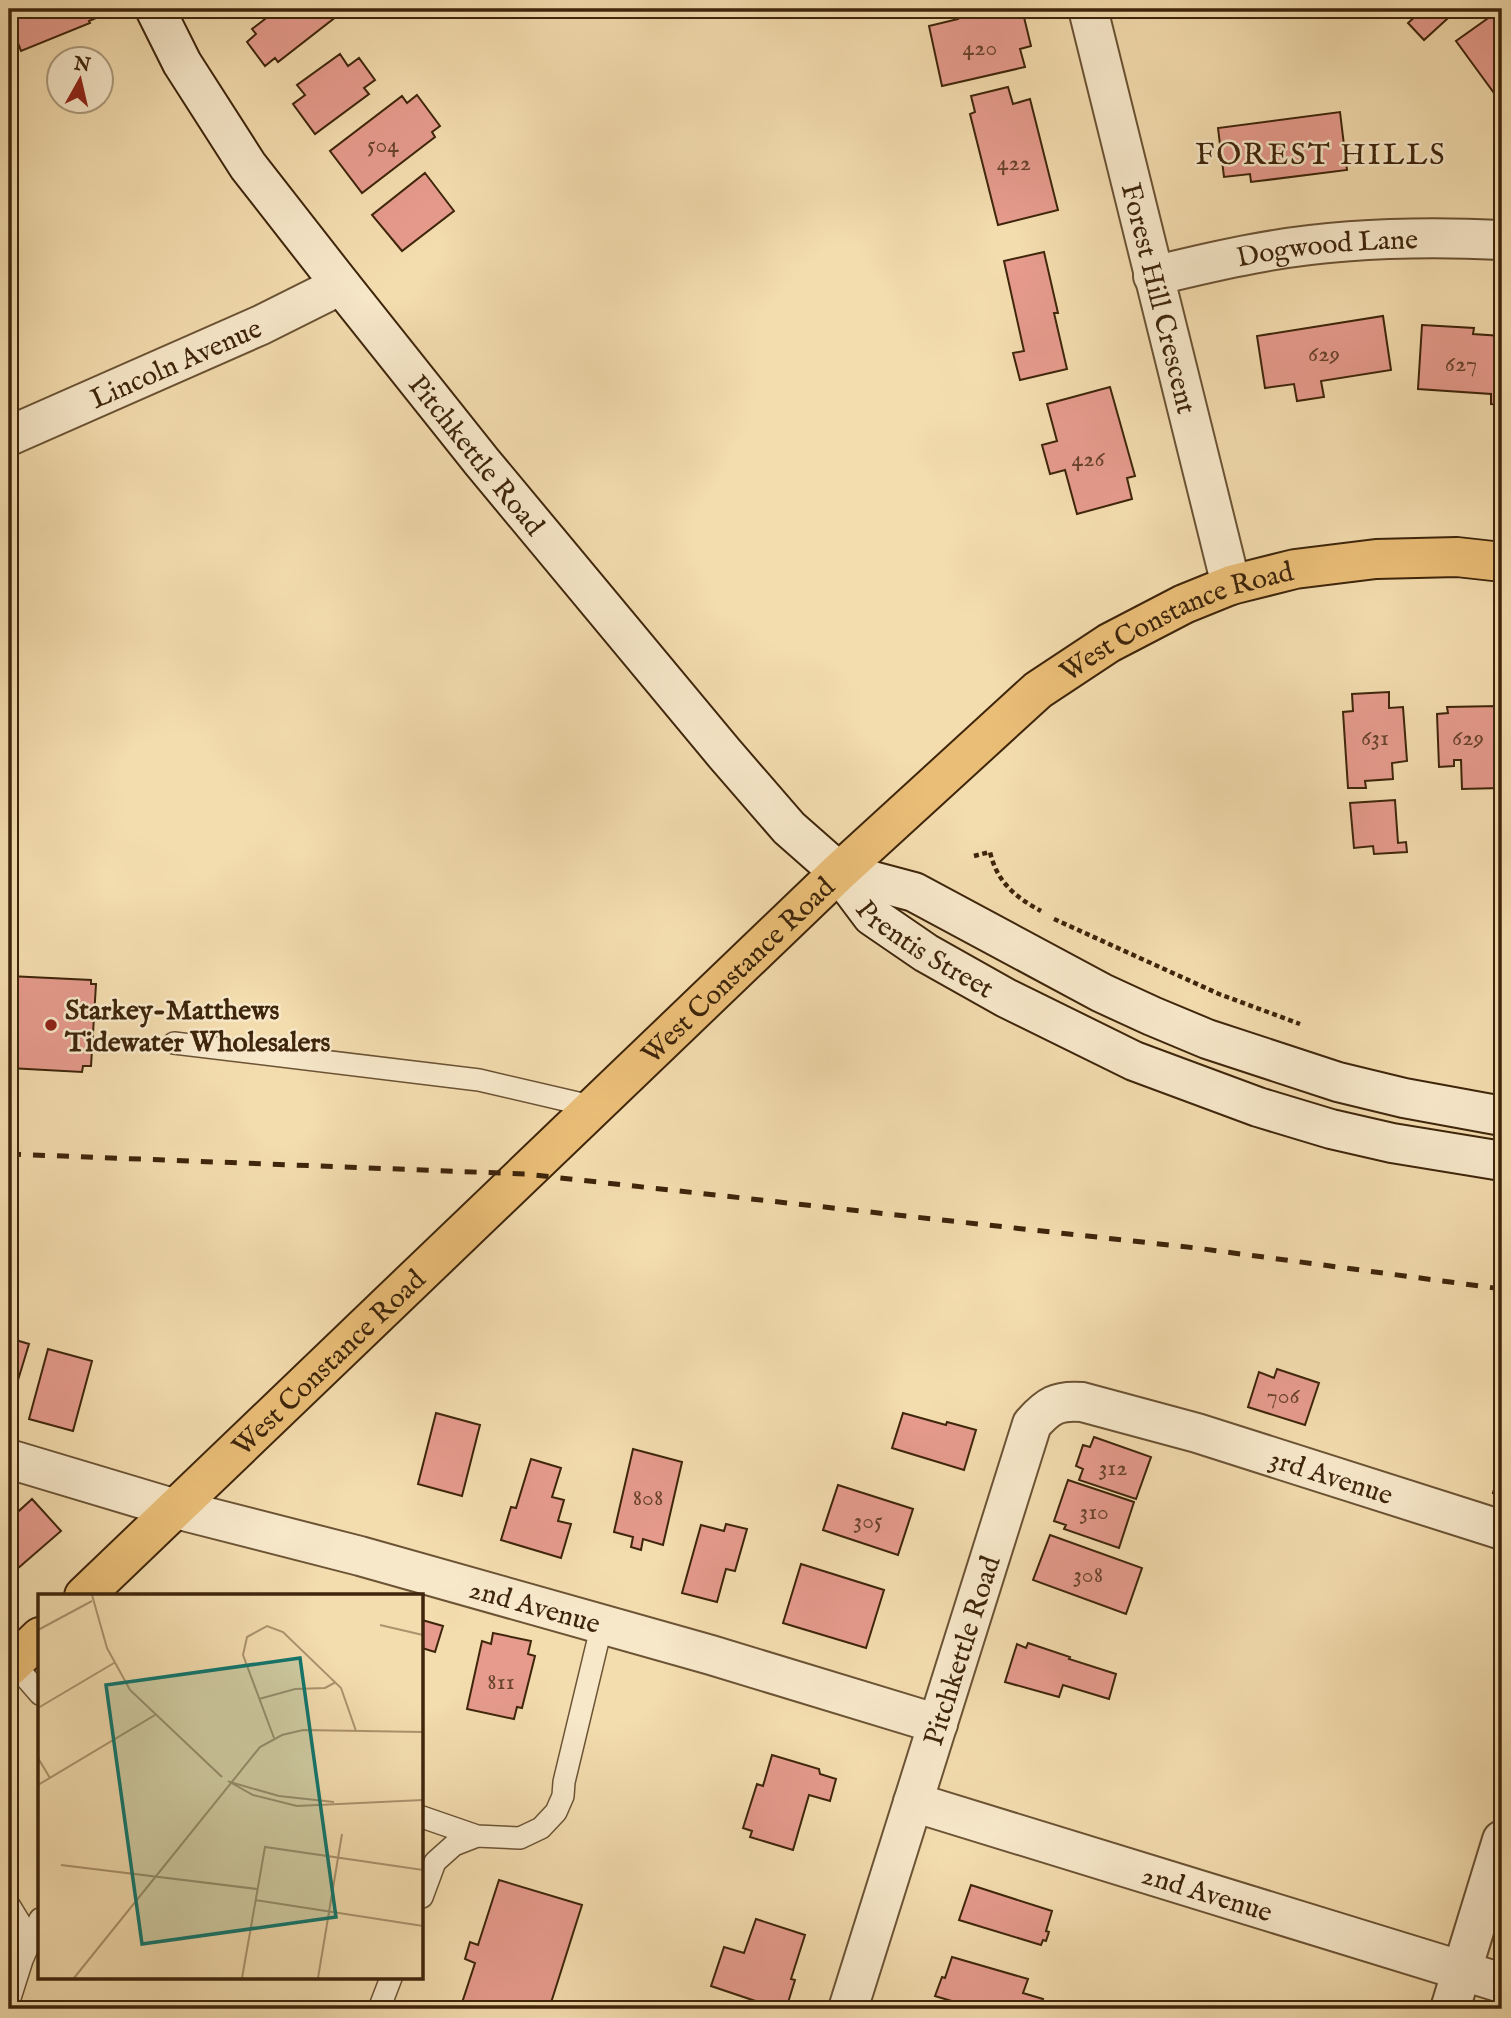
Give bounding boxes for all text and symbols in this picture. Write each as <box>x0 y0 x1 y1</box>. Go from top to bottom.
house number: 420 <box>963 33 997 64</box>
north arrow <box>46 46 116 116</box>
text: N <box>71 52 92 78</box>
house number: 504 <box>367 130 399 161</box>
district label: FOREST HILLS <box>1195 137 1447 175</box>
house number: 422 <box>997 148 1031 179</box>
street label: Forest Hill Crescent <box>1112 180 1203 418</box>
street label: Dogwood Lane <box>1234 223 1418 277</box>
street label: Lincoln Avenue <box>85 312 268 418</box>
house number: 629 <box>1308 339 1340 370</box>
house number: 627 <box>1445 349 1477 380</box>
street label: Pitchkettle Road <box>399 369 551 544</box>
house number: 426 <box>1071 444 1105 475</box>
street label: West Constance Road <box>1054 555 1297 691</box>
house number: 631 <box>1361 723 1389 754</box>
house number: 629 <box>1452 723 1484 754</box>
street label: West Constance Road <box>635 871 843 1072</box>
street label: Prentis Street <box>847 894 1000 1008</box>
place label: Starkey-Matthews Tidewater Wholesalers <box>64 994 331 1061</box>
marker: Starkey-Matthews Tidewater Wholesalers <box>43 1017 59 1033</box>
street label: West Constance Road <box>226 1263 434 1465</box>
house number: 706 <box>1266 1381 1300 1412</box>
street label: 3rd Avenue <box>1265 1442 1397 1514</box>
house number: 312 <box>1098 1453 1128 1484</box>
house number: 808 <box>633 1483 663 1514</box>
house number: 310 <box>1079 1497 1109 1528</box>
house number: 305 <box>853 1506 883 1537</box>
street label: Pitchkettle Road <box>917 1552 1009 1750</box>
house number: 308 <box>1073 1560 1103 1591</box>
street label: 2nd Avenue <box>465 1573 604 1643</box>
inset map <box>38 1594 424 1980</box>
house number: 811 <box>487 1667 515 1698</box>
street label: 2nd Avenue <box>1137 1858 1276 1931</box>

